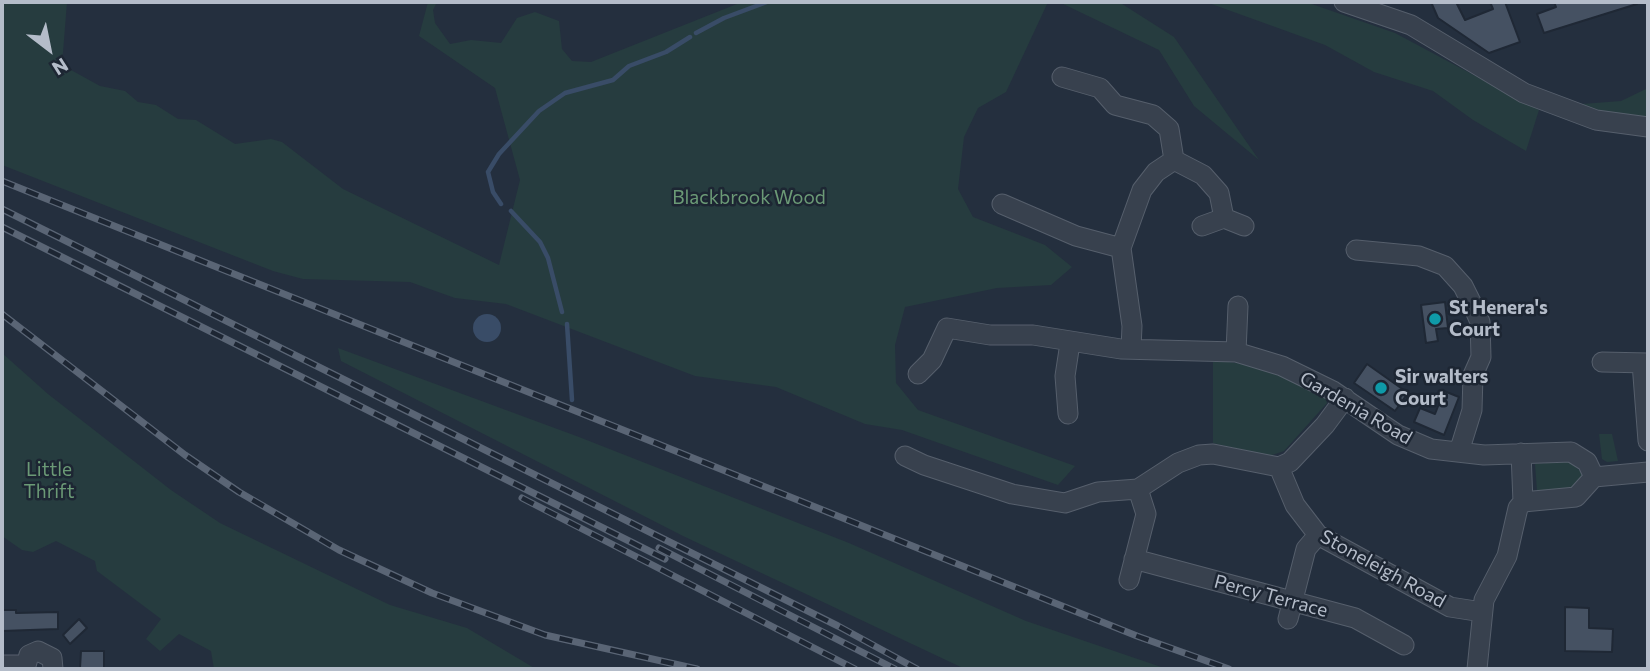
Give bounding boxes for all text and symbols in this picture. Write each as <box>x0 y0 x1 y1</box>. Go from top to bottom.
north arrow <box>14 14 84 84</box>
text: N <box>48 54 73 81</box>
park label: Blackbrook Wood <box>672 187 826 209</box>
place label: St Henera's Court <box>1449 297 1548 341</box>
marker: St Henera's Court <box>1427 311 1443 327</box>
place label: Sir walters Court <box>1395 366 1488 410</box>
street label: Gardenia Road <box>1296 367 1416 449</box>
marker: Sir walters Court <box>1373 380 1389 396</box>
park label: Little Thrift <box>24 459 74 503</box>
street label: Stoneleigh Road <box>1316 525 1450 613</box>
street label: Percy Terrace <box>1212 570 1330 622</box>

